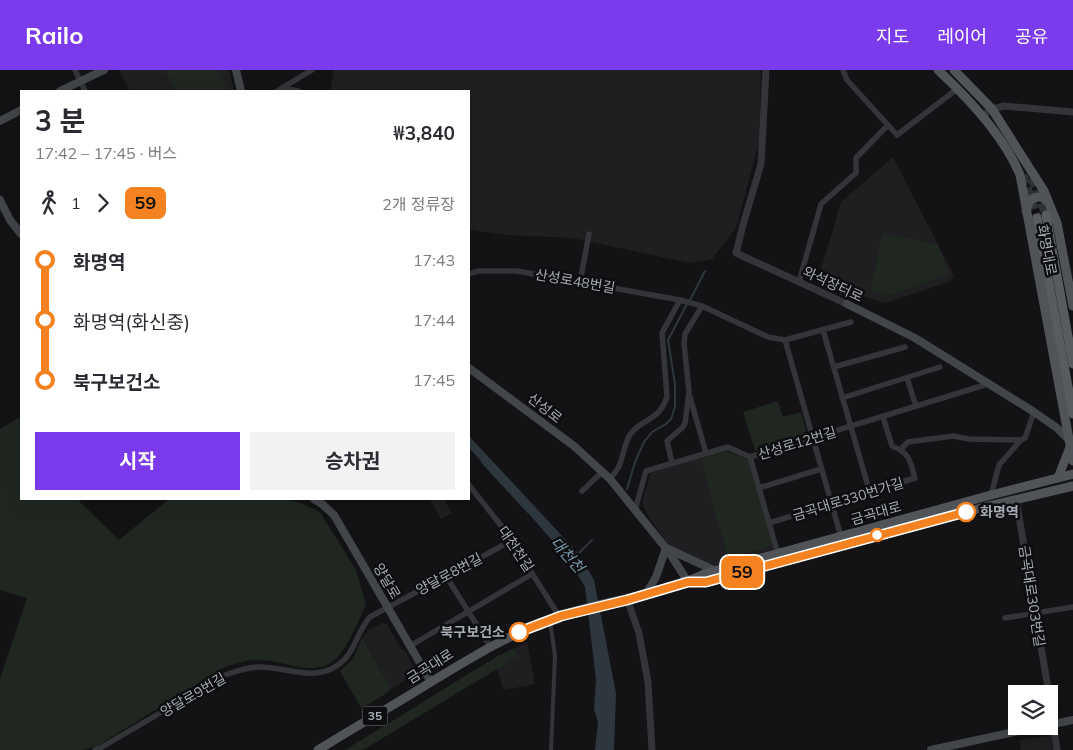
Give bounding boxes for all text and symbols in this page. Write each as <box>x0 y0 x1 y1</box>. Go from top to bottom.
text: Railo <box>25 20 83 50</box>
text: 지도 <box>876 25 909 48</box>
text: 레이어 <box>937 25 987 48</box>
text: 공유 <box>1015 25 1048 48</box>
text: 3 분 <box>35 103 85 138</box>
text: ₩3,840 <box>393 121 455 145</box>
text: 17:42 – 17:45 · 버스 <box>35 143 177 163</box>
icon: walk <box>35 189 63 217</box>
icon: forward <box>89 189 117 217</box>
text: 59 <box>135 191 156 214</box>
text: 1 <box>71 193 81 213</box>
text: 2개 정류장 <box>382 194 455 214</box>
street label: 화명대로 <box>1033 223 1061 277</box>
text: 화명역 <box>73 250 125 274</box>
text: 17:43 <box>413 250 455 270</box>
street label: 와석장터로 <box>800 262 866 306</box>
street label: 산성로48번길 <box>533 265 617 297</box>
text: 화명역(화신중) <box>73 310 190 334</box>
text: 17:44 <box>413 310 455 330</box>
text: 북구보건소 <box>73 370 160 394</box>
text: 17:45 <box>413 370 455 390</box>
street label: 산성로 <box>524 389 566 427</box>
street label: 산성로12번길 <box>756 423 838 463</box>
button: 시작 <box>35 432 240 490</box>
button: 승차권 <box>250 432 455 490</box>
street label: 금곡대로330번가길 <box>790 474 906 524</box>
street label: 금곡대로 <box>849 498 903 528</box>
marker: 화명역 <box>956 502 976 522</box>
place label: 화명역 <box>980 503 1019 521</box>
street label: 대천천길 <box>494 523 538 575</box>
unlabelled marker <box>870 528 884 542</box>
water label: 대천천 <box>546 533 590 578</box>
street label: 금곡대로303번길 <box>1015 544 1049 648</box>
street label: 양달로8번길 <box>413 549 485 599</box>
line badge: 59 <box>720 556 764 588</box>
street label: 양달로 <box>370 560 405 602</box>
text: 59 <box>731 560 753 583</box>
marker: 북구보건소 <box>509 622 529 642</box>
place label: 북구보건소 <box>441 623 505 641</box>
street label: 금곡대로 <box>403 645 457 687</box>
street label: 양달로9번길 <box>157 669 229 721</box>
map controls <box>1008 685 1058 735</box>
button: layers <box>1008 685 1058 735</box>
road number: 35 <box>362 706 388 726</box>

